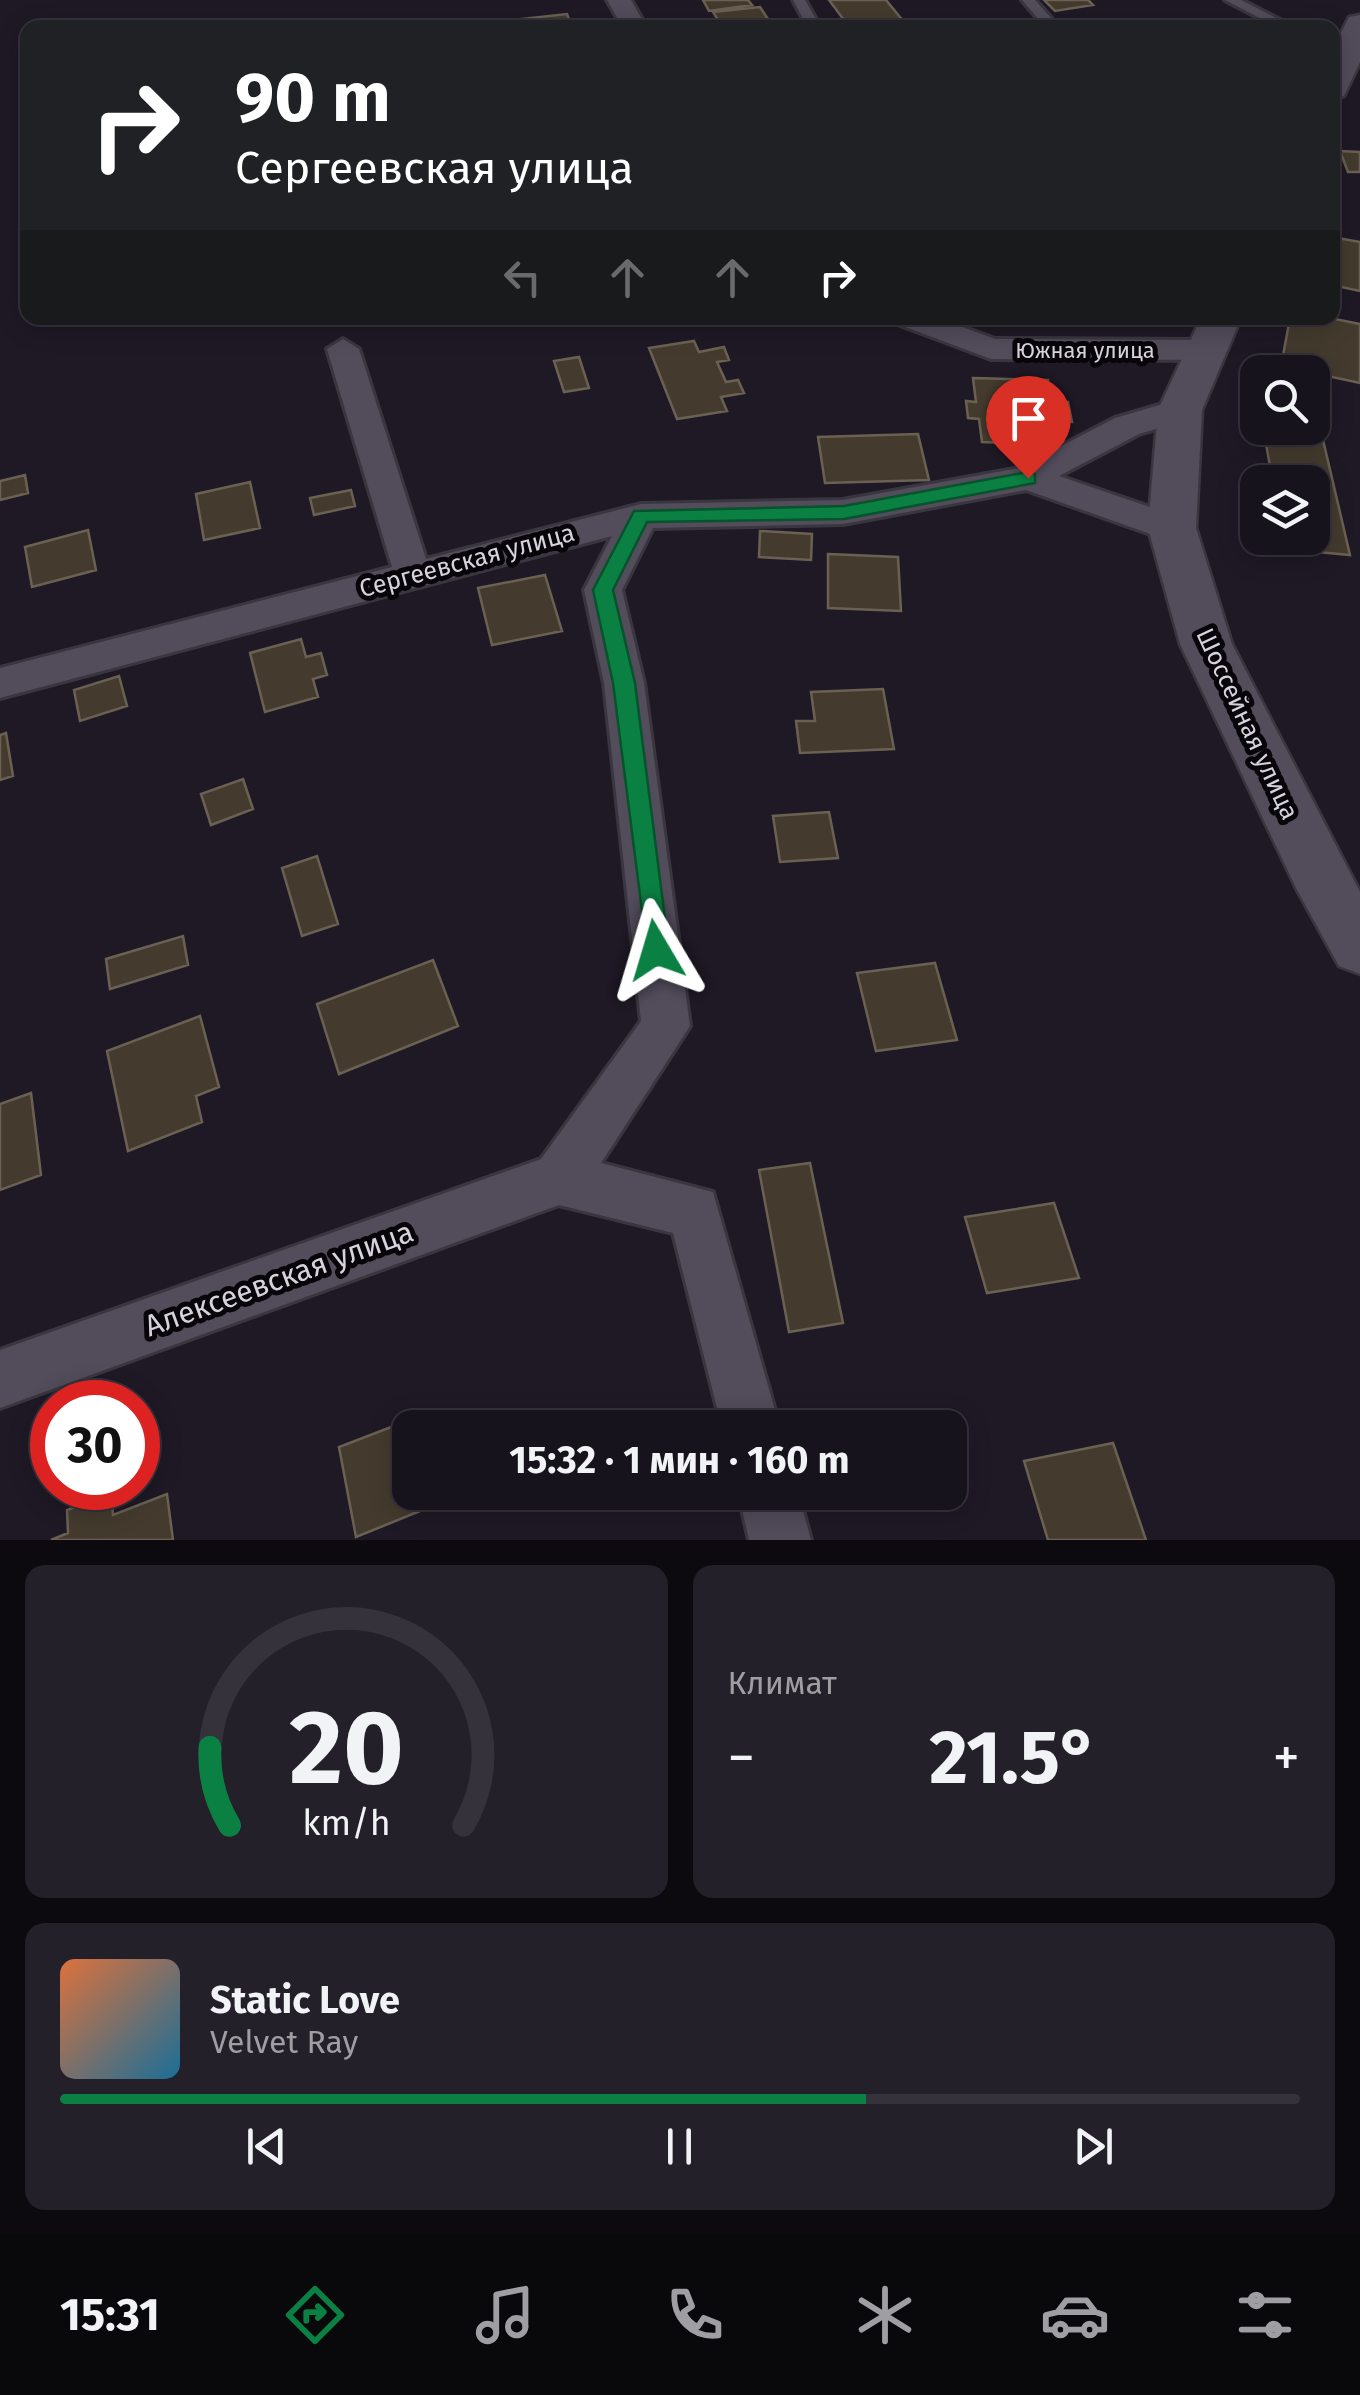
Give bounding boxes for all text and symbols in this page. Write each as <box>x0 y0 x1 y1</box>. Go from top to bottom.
text: 90 m <box>235 56 391 140</box>
icon: right <box>70 60 200 190</box>
text: Сергеевская улица <box>235 141 634 195</box>
icon: left <box>495 250 550 305</box>
icon: ahead <box>600 250 655 305</box>
icon: ahead <box>705 250 760 305</box>
icon: right <box>810 250 865 305</box>
street label: Южная улица <box>1015 337 1155 364</box>
map controls <box>1240 355 1330 555</box>
button: search <box>1240 355 1330 445</box>
pin <box>986 376 1071 479</box>
icon: arrive <box>1001 391 1056 446</box>
button: layers <box>1240 465 1330 555</box>
street label: Сергеевская улица <box>356 518 578 604</box>
street label: Шоссейная улица <box>1190 624 1304 824</box>
position arrow <box>604 898 708 1002</box>
street label: Алексеевская улица <box>140 1214 418 1344</box>
speed limit sign: 30 <box>30 1380 160 1510</box>
text: 15:32 · 1 мин · 160 m <box>509 1437 850 1483</box>
text: Климат <box>728 1664 837 1702</box>
text: 20 <box>289 1686 404 1811</box>
text: 21.5° <box>929 1713 1098 1803</box>
text: − <box>728 1725 755 1791</box>
text: + <box>1273 1725 1300 1791</box>
text: km/h <box>302 1802 390 1844</box>
text: Static Love <box>210 1977 400 2023</box>
text: Velvet Ray <box>210 2023 358 2061</box>
icon: previous <box>239 2119 294 2174</box>
icon: pause <box>652 2119 707 2174</box>
icon: next <box>1066 2119 1121 2174</box>
icon: directions <box>280 2280 350 2350</box>
icon: music <box>470 2280 540 2350</box>
icon: phone <box>660 2280 730 2350</box>
icon: climate <box>850 2280 920 2350</box>
icon: car <box>1040 2280 1110 2350</box>
icon: filters <box>1230 2280 1300 2350</box>
text: 15:31 <box>60 2288 160 2342</box>

